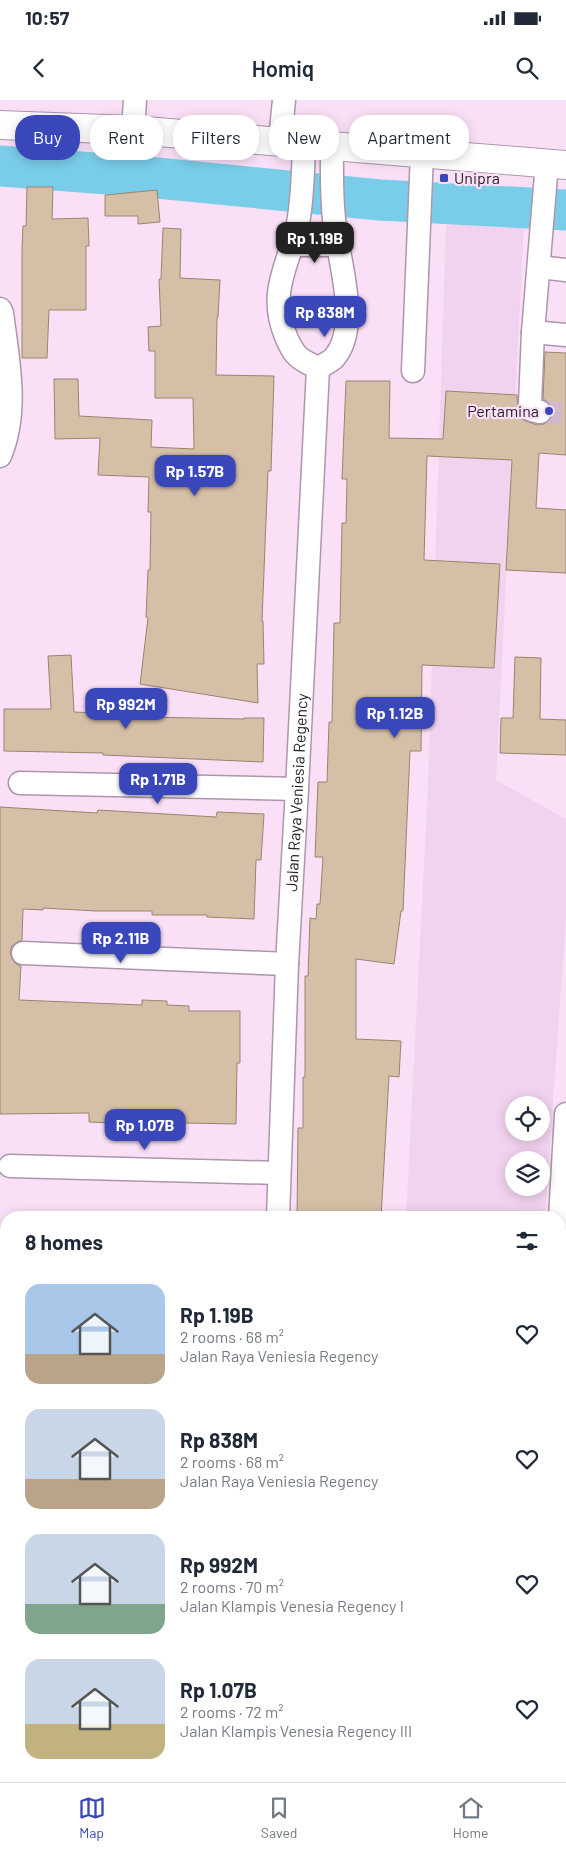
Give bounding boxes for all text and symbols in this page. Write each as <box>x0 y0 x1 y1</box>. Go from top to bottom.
text: 10:57 <box>25 6 69 29</box>
icon: back <box>25 54 53 82</box>
icon: search <box>513 54 541 82</box>
text: Homiq <box>252 55 314 81</box>
chip: Buy <box>15 115 80 160</box>
chip: Rent <box>90 115 163 160</box>
chip: Filters <box>173 115 259 160</box>
chip: New <box>269 115 339 160</box>
chip: Apartment <box>349 115 469 160</box>
place label: Unipra <box>454 168 500 187</box>
marker: Unipra <box>438 172 450 184</box>
pin: Rp 1.19B <box>263 221 367 264</box>
text: Rp 1.19B <box>287 228 343 247</box>
pin: Rp 838M <box>279 296 371 338</box>
text: Rp 838M <box>295 302 355 321</box>
place label: Pertamina <box>467 401 539 420</box>
marker: Pertamina <box>543 405 555 417</box>
pin: Rp 1.57B <box>143 454 247 497</box>
text: Rp 1.57B <box>166 461 224 480</box>
pin: Rp 992M <box>80 688 172 730</box>
street label: Jalan Raya Veniesia Regency <box>281 692 311 892</box>
text: Rp 992M <box>96 694 156 713</box>
pin: Rp 1.12B <box>343 696 447 739</box>
text: Rp 1.12B <box>367 703 423 722</box>
pin: Rp 1.71B <box>106 762 210 805</box>
text: Rp 1.71B <box>130 769 186 788</box>
pin: Rp 2.11B <box>69 922 173 964</box>
text: Rp 2.11B <box>93 928 149 947</box>
map controls <box>505 1096 550 1196</box>
button: locate <box>505 1096 550 1141</box>
pin: Rp 1.07B <box>93 1108 197 1151</box>
text: Rp 1.07B <box>116 1115 174 1134</box>
button: layers <box>505 1151 550 1196</box>
icon: filters <box>513 1227 541 1255</box>
text: 8 homes <box>25 1229 103 1254</box>
text: Rp 1.19B <box>180 1302 254 1327</box>
icon: home <box>65 1304 125 1364</box>
icon: heart <box>513 1320 541 1348</box>
text: 2 rooms · 68 m² <box>180 1327 284 1346</box>
text: Jalan Raya Veniesia Regency <box>180 1346 378 1365</box>
text: Rp 838M <box>180 1427 258 1452</box>
icon: home <box>65 1429 125 1489</box>
icon: heart <box>513 1445 541 1473</box>
text: 2 rooms · 68 m² <box>180 1452 284 1471</box>
text: Jalan Raya Veniesia Regency <box>180 1471 378 1490</box>
text: Rp 992M <box>180 1552 258 1577</box>
icon: home <box>65 1554 125 1614</box>
icon: heart <box>513 1570 541 1598</box>
text: 2 rooms · 70 m² <box>180 1577 284 1596</box>
text: Jalan Klampis Venesia Regency I <box>180 1596 404 1615</box>
text: Rp 1.07B <box>180 1677 257 1702</box>
icon: home <box>65 1679 125 1739</box>
icon: heart <box>513 1695 541 1723</box>
text: 2 rooms · 72 m² <box>180 1702 283 1721</box>
text: Jalan Klampis Venesia Regency III <box>180 1721 412 1740</box>
tab: Map <box>78 1794 106 1841</box>
tab: Saved <box>261 1794 298 1841</box>
tab: Home <box>453 1794 488 1841</box>

